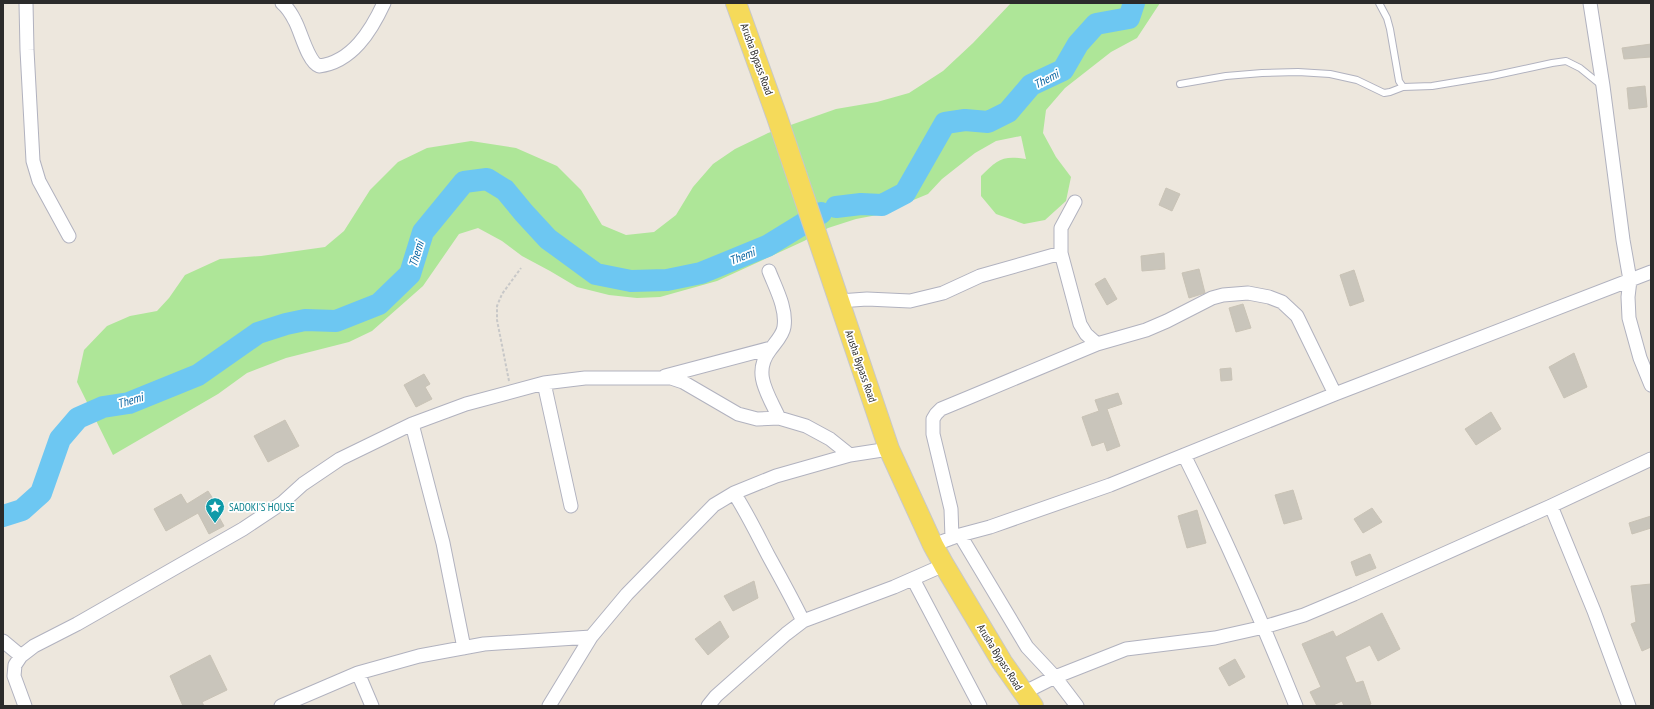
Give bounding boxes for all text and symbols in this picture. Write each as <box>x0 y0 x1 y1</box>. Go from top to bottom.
street label: Arusha Bypass Road <box>738 21 777 97</box>
water label: Themi <box>1031 66 1062 92</box>
water label: Themi <box>405 238 427 269</box>
water label: Themi <box>727 244 758 268</box>
street label: Arusha Bypass Road <box>842 328 880 404</box>
water label: Themi <box>115 389 146 411</box>
place icon: SADOKI'S HOUSE <box>204 496 226 524</box>
place label: SADOKI'S HOUSE <box>229 500 295 514</box>
street label: Arusha Bypass Road <box>974 621 1026 693</box>

